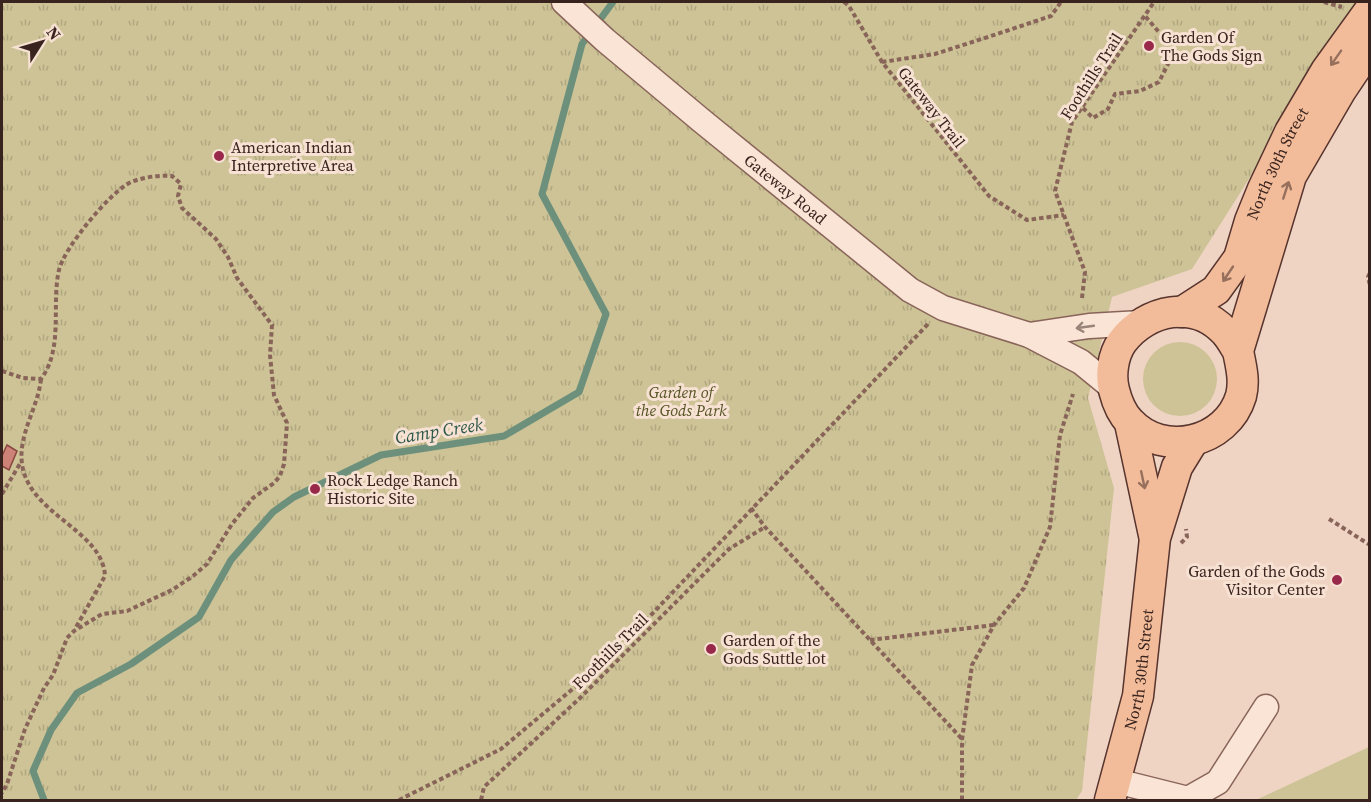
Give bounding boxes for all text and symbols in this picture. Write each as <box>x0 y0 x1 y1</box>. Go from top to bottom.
north arrow <box>12 12 72 72</box>
text: N <box>42 22 66 45</box>
place label: Garden Of The Gods Sign <box>1161 26 1263 66</box>
street label: Foothills Trail <box>1055 28 1127 123</box>
marker: Garden Of The Gods Sign <box>1142 39 1156 53</box>
one-way arrow <box>1330 49 1342 65</box>
street label: Gateway Trail <box>893 62 971 152</box>
street label: North 30th Street <box>1241 103 1314 223</box>
place label: American Indian Interpretive Area <box>231 136 354 176</box>
marker: American Indian Interpretive Area <box>212 149 226 163</box>
street label: Gateway Road <box>740 149 832 229</box>
one-way arrow <box>1282 181 1293 200</box>
one-way arrow <box>1222 265 1234 282</box>
one-way arrow <box>1076 322 1095 333</box>
park label: Garden of the Gods Park <box>635 381 727 421</box>
water label: Camp Creek <box>393 411 485 450</box>
place label: Rock Ledge Ranch Historic Site <box>327 469 459 509</box>
one-way arrow <box>1137 470 1149 489</box>
marker: Rock Ledge Ranch Historic Site <box>308 482 322 496</box>
place label: Garden of the Gods Visitor Center <box>1188 560 1325 600</box>
marker: Garden of the Gods Visitor Center <box>1330 573 1344 587</box>
street label: North 30th Street <box>1118 607 1158 732</box>
street label: Foothills Trail <box>567 608 653 694</box>
place label: Garden of the Gods Suttle lot <box>723 629 826 669</box>
marker: Garden of the Gods Suttle lot <box>704 642 718 656</box>

